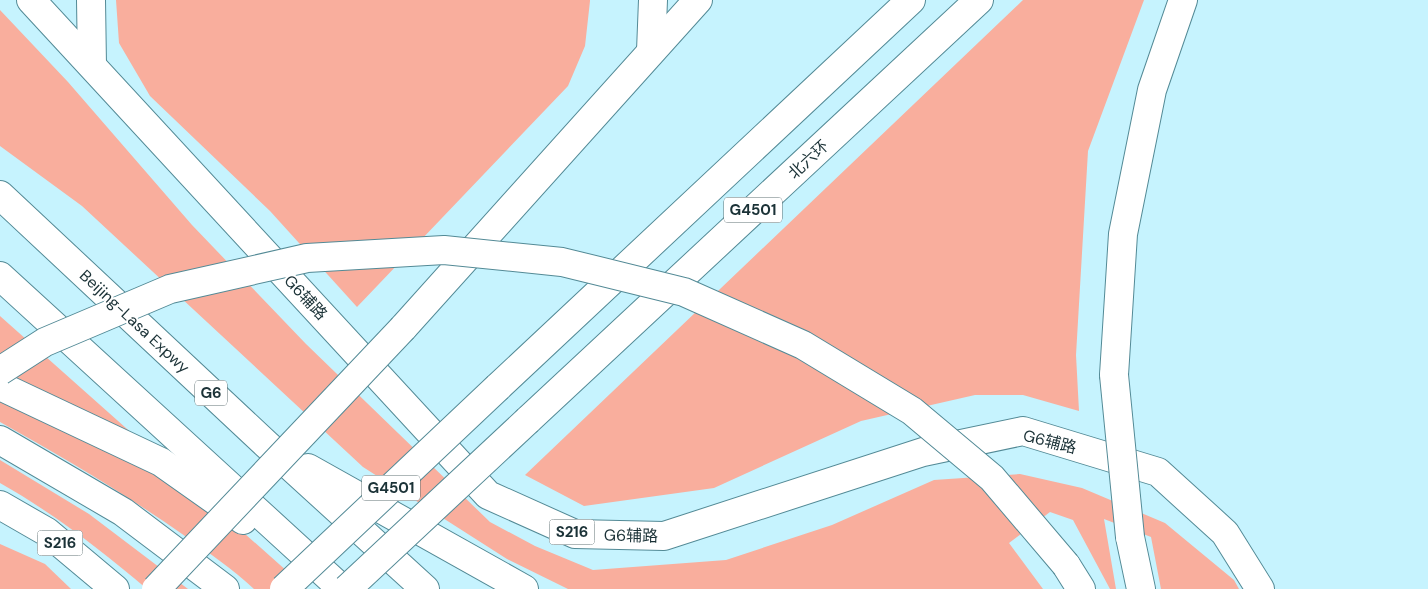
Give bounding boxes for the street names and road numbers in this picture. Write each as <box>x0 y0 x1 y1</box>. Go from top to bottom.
street label: 北六环 <box>784 135 833 183</box>
road number: G4501 <box>724 198 782 222</box>
street label: Beijing-Lasa Expwy <box>75 265 194 378</box>
street label: G6辅路 <box>279 270 332 324</box>
road number: G6 <box>195 380 227 406</box>
street label: G6辅路 <box>1021 425 1079 458</box>
road number: G4501 <box>362 476 420 500</box>
road number: S216 <box>550 520 594 544</box>
street label: G6辅路 <box>604 525 658 546</box>
road number: S216 <box>38 530 82 556</box>

